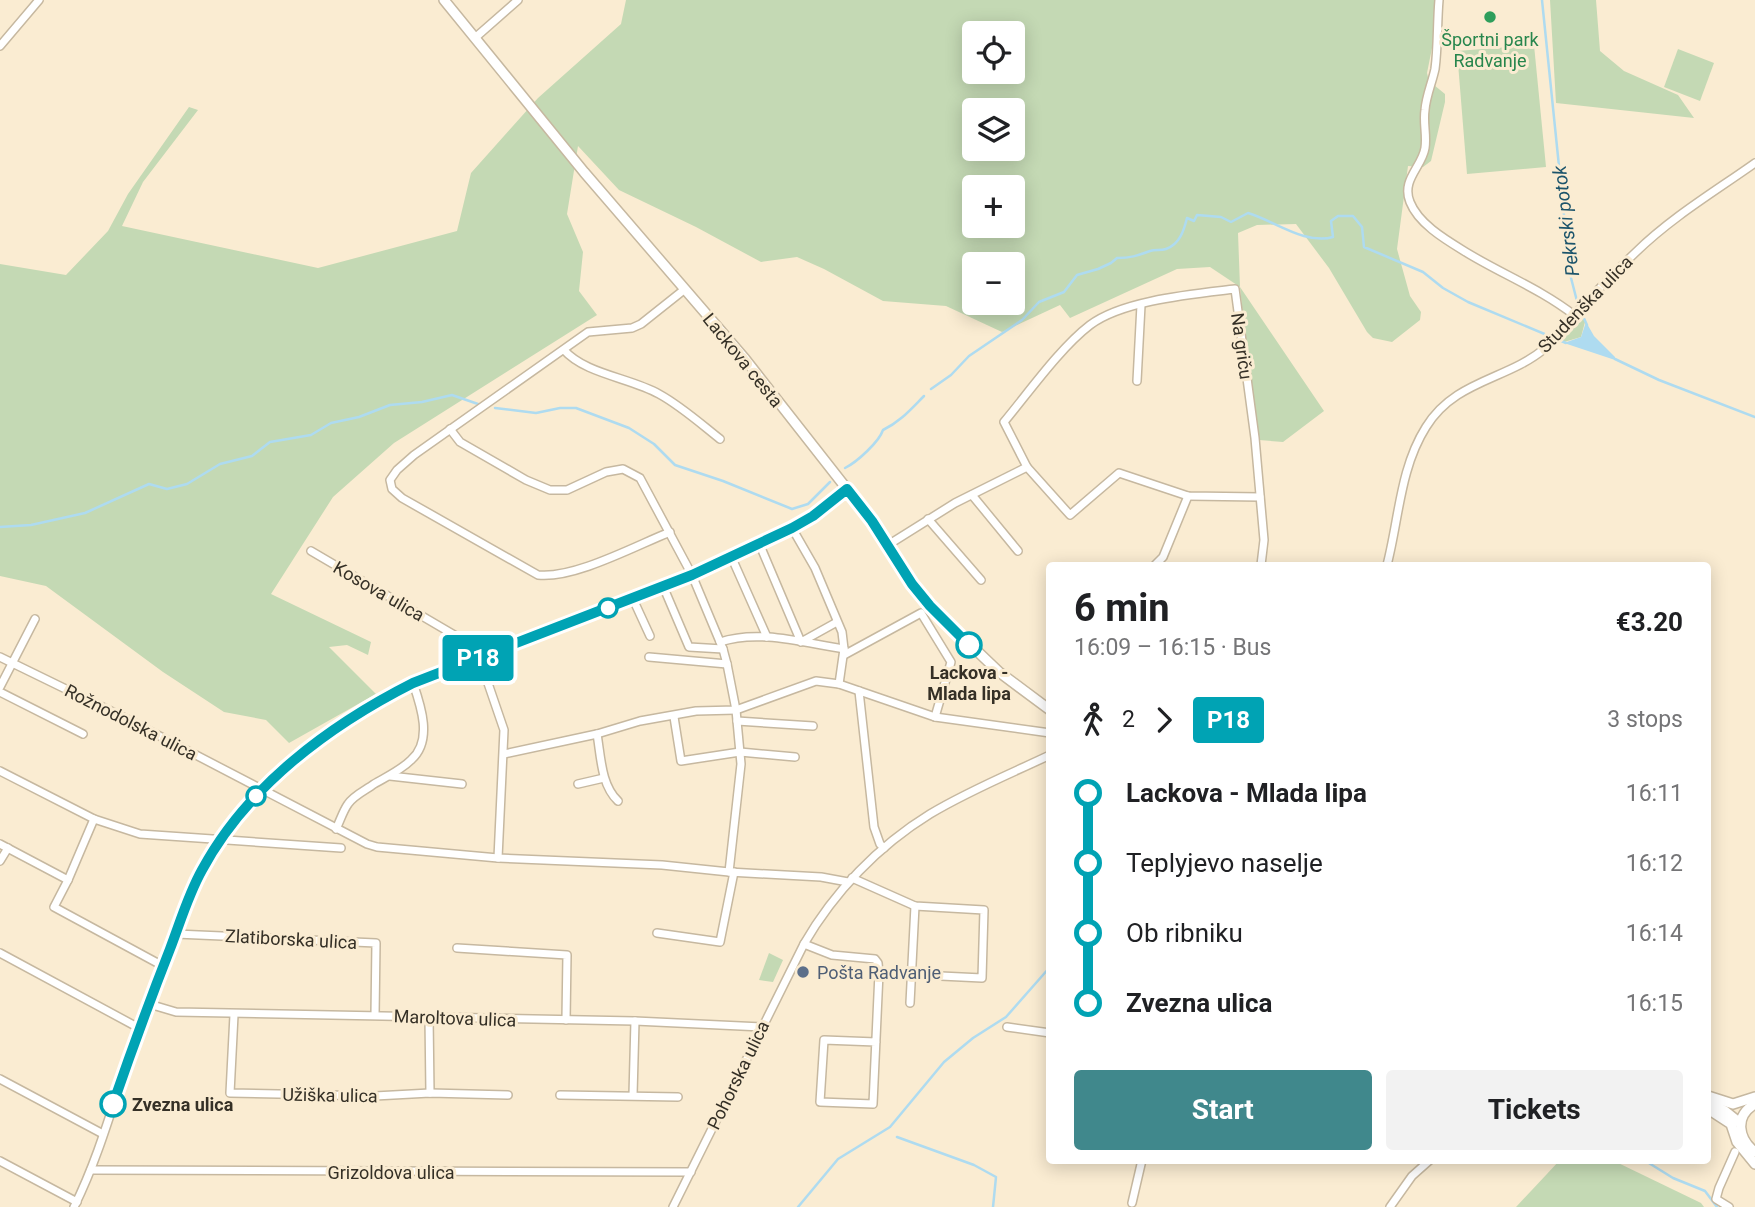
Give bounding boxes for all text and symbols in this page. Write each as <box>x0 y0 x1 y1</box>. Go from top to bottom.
marker: Športni park Radvanje <box>1482 9 1498 25</box>
map controls <box>962 21 1025 315</box>
button: locate <box>962 21 1025 84</box>
place label: Športni park Radvanje <box>1441 29 1540 71</box>
button: layers <box>962 98 1025 161</box>
water label: Pekrski potok <box>1548 164 1584 278</box>
button: + <box>962 175 1025 238</box>
street label: Studenška ulica <box>1533 251 1637 357</box>
button: − <box>962 252 1025 315</box>
street label: Lackova cesta <box>699 309 787 411</box>
street label: Na griču <box>1227 311 1257 381</box>
street label: Kosova ulica <box>330 557 428 625</box>
text: 6 min <box>1074 586 1170 630</box>
unlabelled marker <box>598 598 618 618</box>
text: €3.20 <box>1616 607 1683 637</box>
marker: Lackova - Mlada lipa <box>956 632 982 658</box>
text: 16:09 – 16:15 · Bus <box>1074 634 1271 661</box>
line badge: P18 <box>438 635 518 681</box>
text: P18 <box>456 644 500 672</box>
place label: Lackova - Mlada lipa <box>927 662 1011 704</box>
street label: Rožnodolska ulica <box>61 680 201 764</box>
icon: walk <box>1074 701 1112 739</box>
icon: forward <box>1145 701 1183 739</box>
text: 2 <box>1122 706 1135 733</box>
text: P18 <box>1207 706 1250 734</box>
text: 3 stops <box>1607 706 1683 733</box>
text: Lackova - Mlada lipa <box>1126 778 1367 808</box>
text: 16:11 <box>1626 780 1683 807</box>
unlabelled marker <box>246 786 266 806</box>
text: Teplyjevo naselje <box>1126 848 1323 878</box>
text: 16:12 <box>1626 850 1683 877</box>
text: Ob ribniku <box>1126 918 1243 948</box>
text: 16:14 <box>1626 920 1683 947</box>
street label: Zlatiborska ulica <box>224 925 358 953</box>
place label: Pošta Radvanje <box>817 962 941 983</box>
marker: Pošta Radvanje <box>795 964 811 980</box>
text: Zvezna ulica <box>1126 988 1272 1018</box>
text: 16:15 <box>1626 990 1683 1017</box>
street label: Maroltova ulica <box>393 1005 517 1031</box>
street label: Pohorska ulica <box>703 1017 773 1133</box>
button: Start <box>1074 1070 1372 1150</box>
button: Tickets <box>1386 1070 1683 1150</box>
street label: Užiška ulica <box>282 1084 378 1106</box>
marker: Zvezna ulica <box>100 1091 126 1117</box>
place label: Zvezna ulica <box>132 1094 234 1115</box>
street label: Grizoldova ulica <box>327 1162 455 1183</box>

